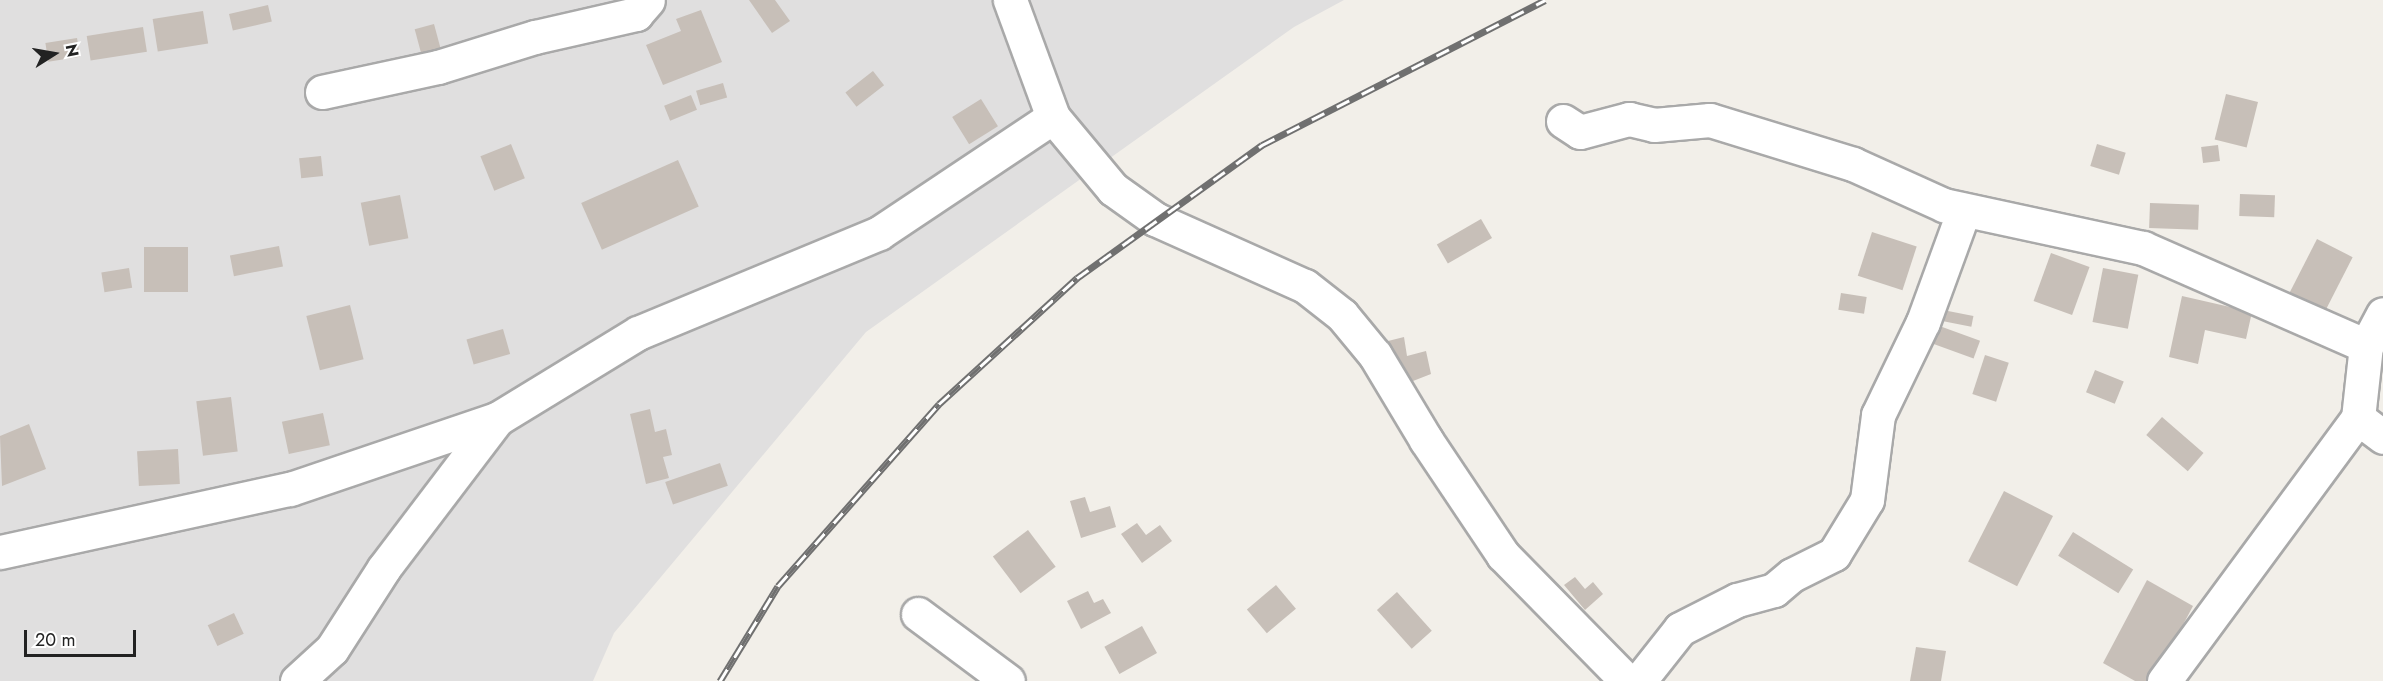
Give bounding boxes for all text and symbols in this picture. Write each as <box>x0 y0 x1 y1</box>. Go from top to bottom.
north arrow <box>24 24 84 84</box>
text: N <box>60 42 85 59</box>
scale bar <box>27 618 140 656</box>
text: 20 m <box>35 627 75 653</box>

